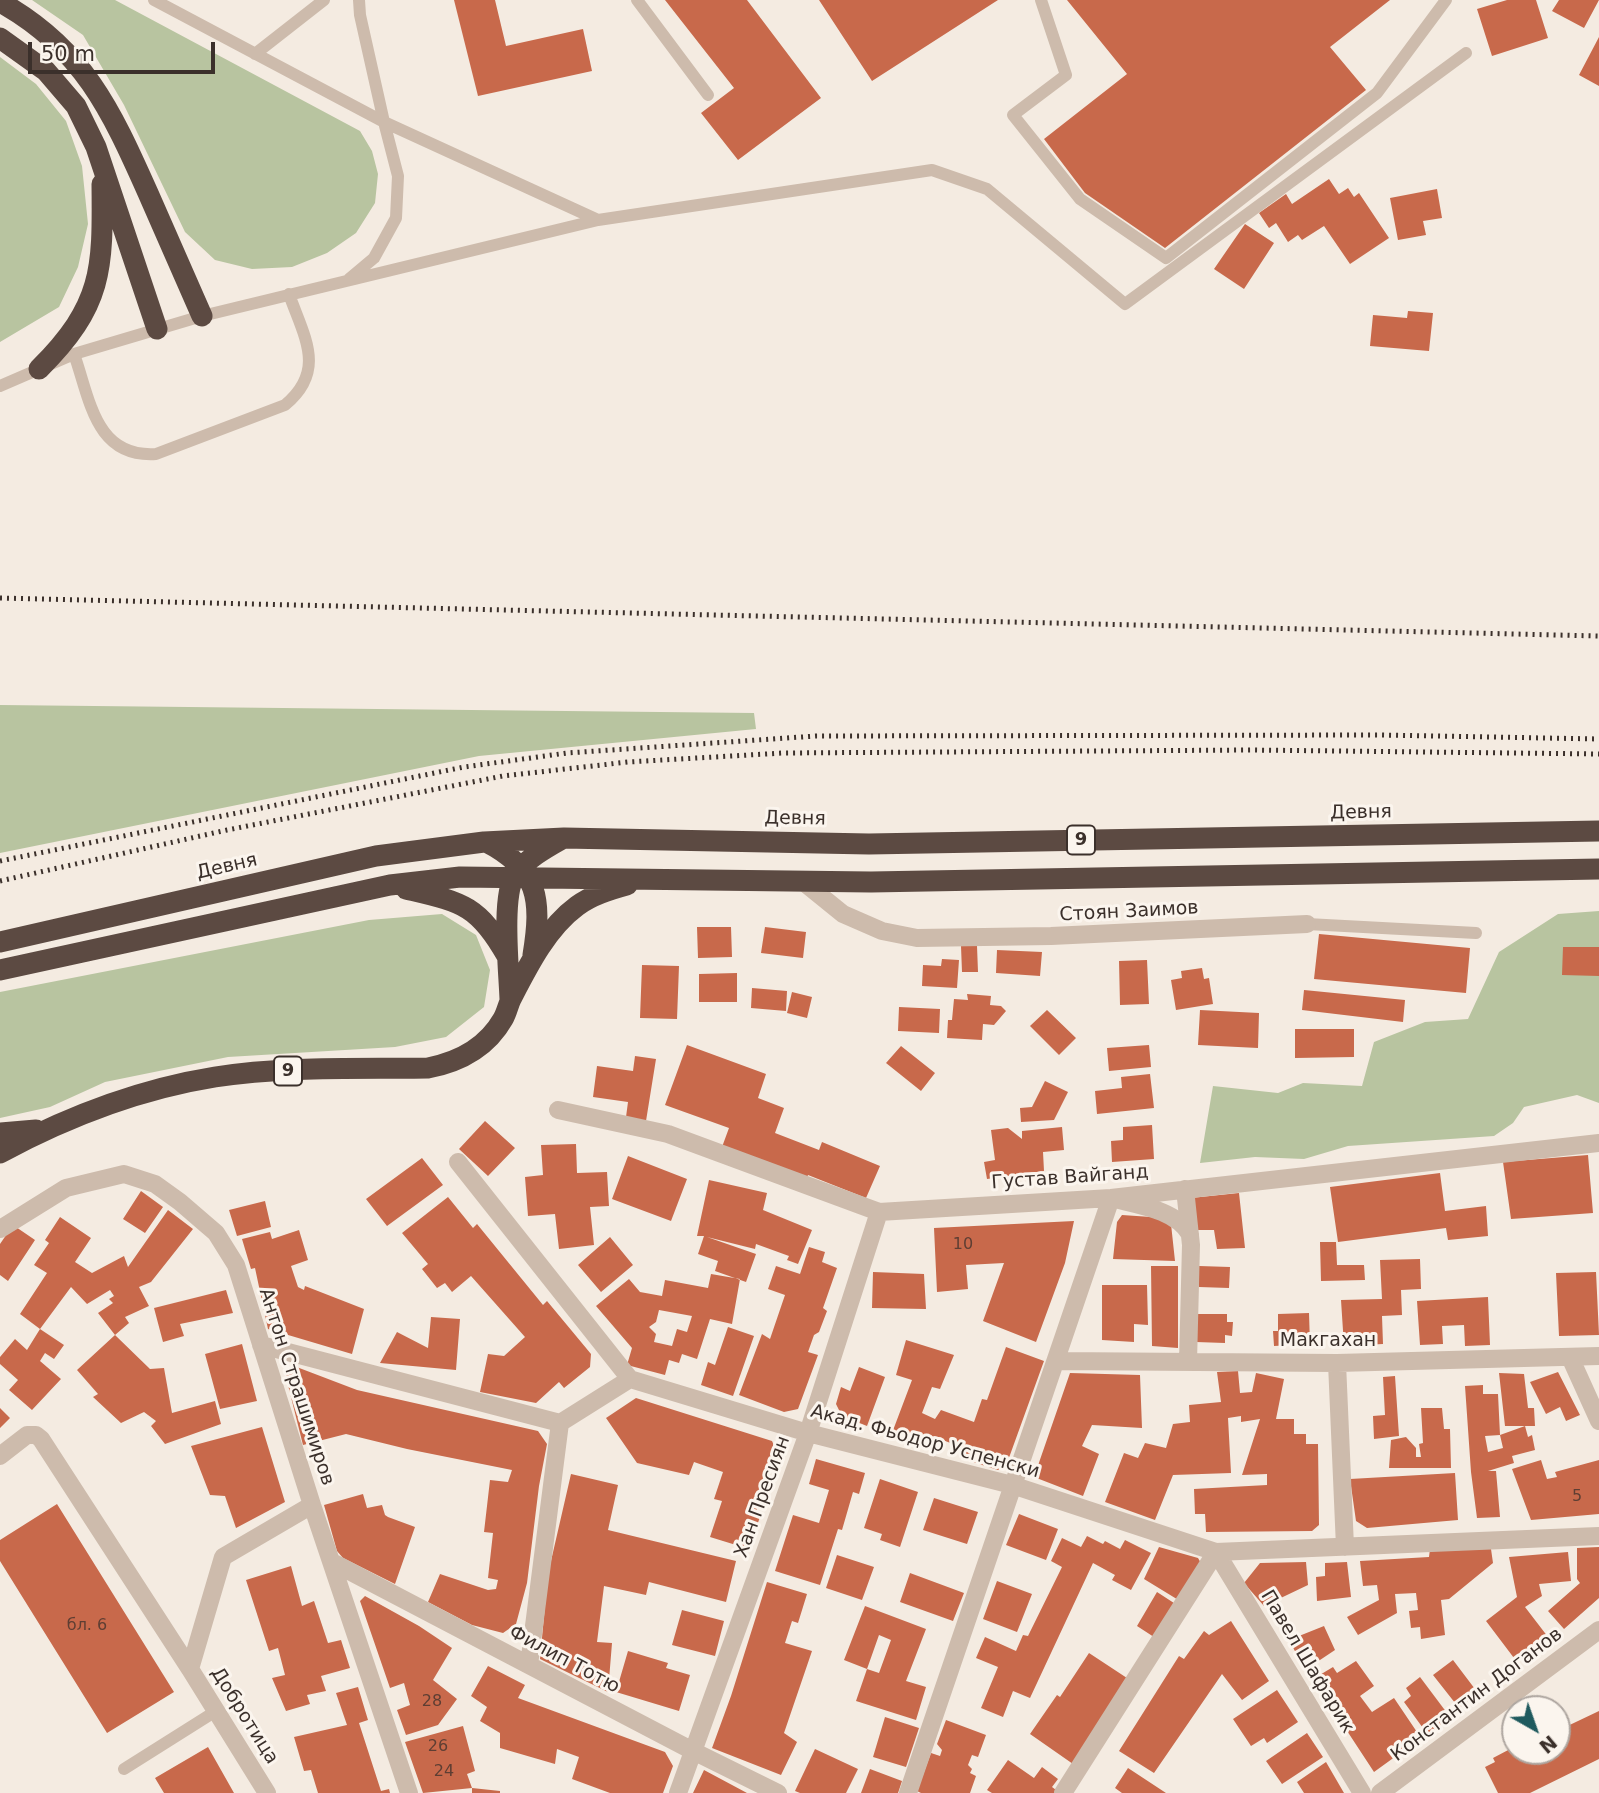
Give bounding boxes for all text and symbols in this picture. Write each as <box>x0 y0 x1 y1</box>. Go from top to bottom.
scale bar <box>32 28 219 72</box>
text: 50 m <box>41 42 95 66</box>
street label: Девня <box>1330 801 1392 825</box>
street label: Девня <box>764 807 826 831</box>
road number: 9 <box>1067 826 1095 854</box>
street label: Девня <box>194 849 260 885</box>
street label: Стоян Заимов <box>1059 897 1199 927</box>
road number: 9 <box>274 1056 302 1086</box>
street label: Густав Вайганд <box>991 1161 1149 1195</box>
house number: 10 <box>953 1235 973 1255</box>
street label: Антон Страшимиров <box>253 1286 339 1488</box>
street label: Макгахан <box>1280 1330 1376 1352</box>
street label: Акад. Фьодор Успенски <box>808 1400 1042 1484</box>
street label: Хан Пресиян <box>730 1433 796 1561</box>
house number: 5 <box>1572 1487 1582 1507</box>
street label: Павел Шафарик <box>1255 1586 1359 1738</box>
house number: бл. 6 <box>67 1616 107 1636</box>
street label: Филип Тотю <box>505 1621 623 1699</box>
street label: Константин Доганов <box>1387 1623 1567 1767</box>
street label: Добротица <box>205 1663 283 1769</box>
house number: 28 <box>422 1692 442 1712</box>
north arrow <box>1501 1695 1571 1765</box>
text: N <box>1535 1731 1561 1758</box>
house number: 26 <box>428 1737 448 1757</box>
house number: 24 <box>434 1762 454 1782</box>

